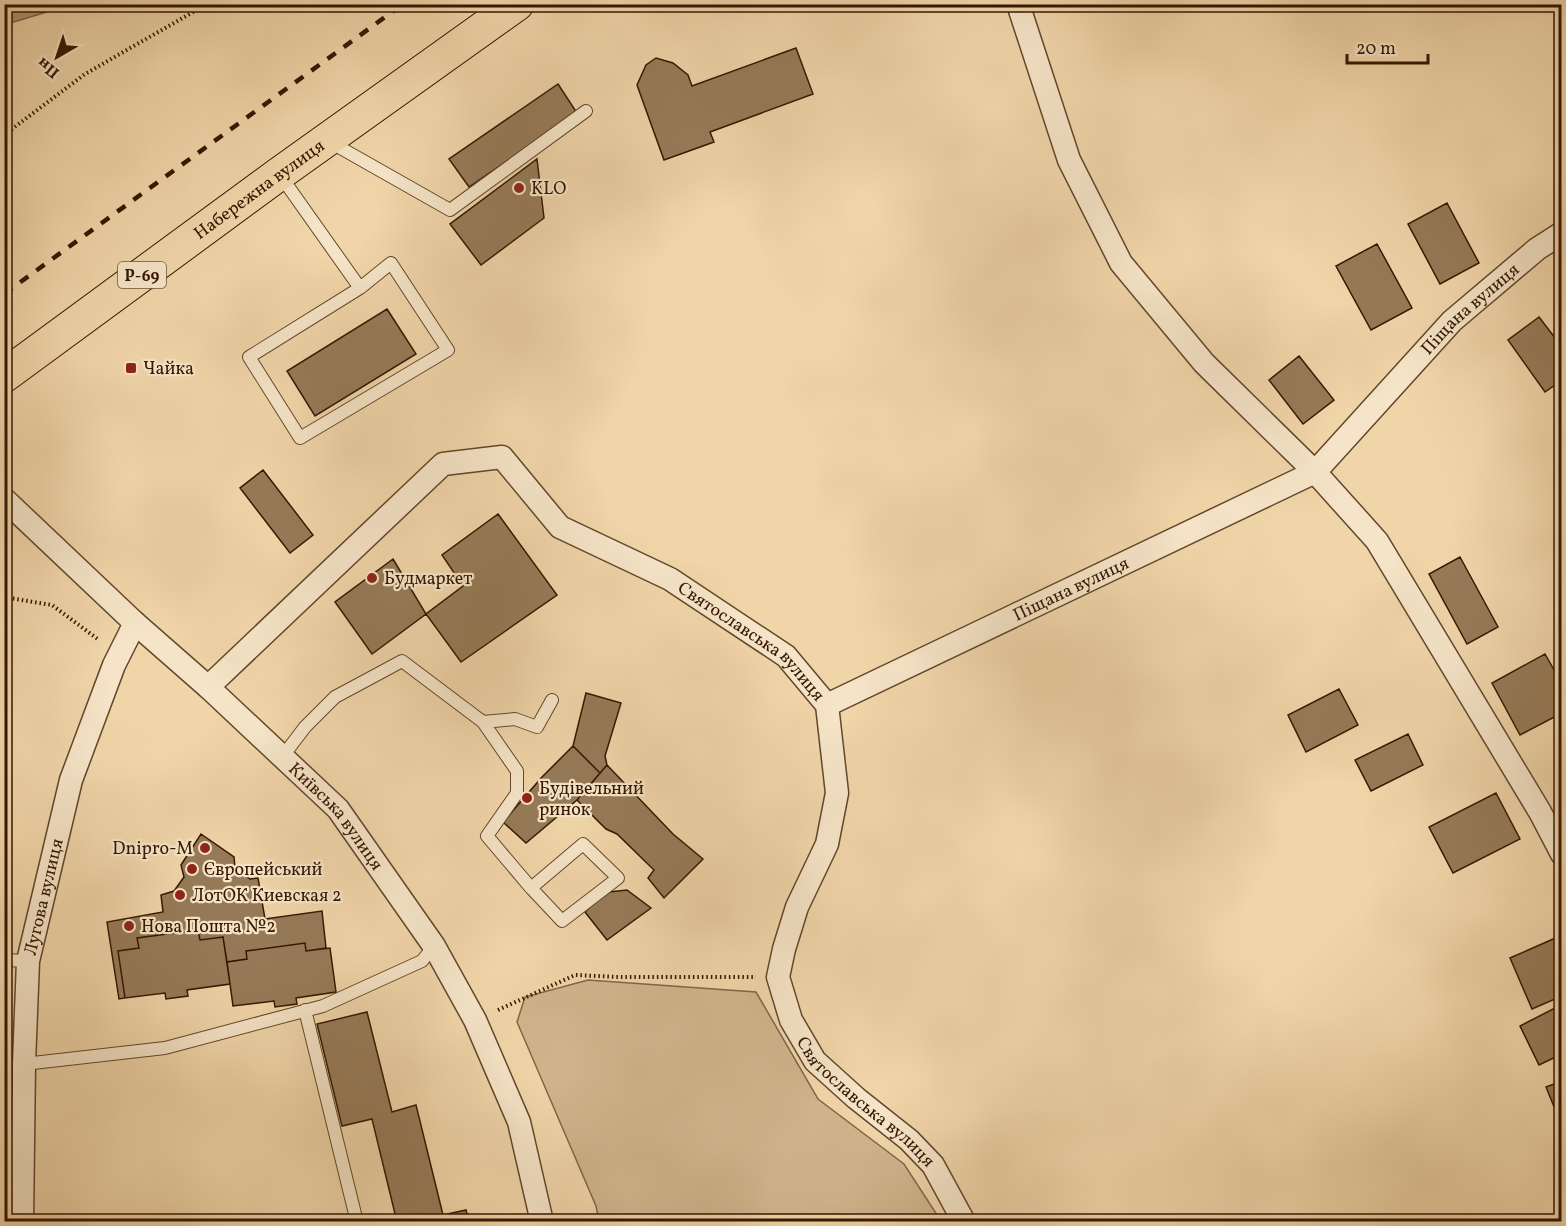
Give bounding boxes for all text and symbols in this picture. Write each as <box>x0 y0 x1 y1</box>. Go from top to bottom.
north arrow <box>27 27 87 87</box>
scale bar <box>1347 27 1428 65</box>
text: 20 m <box>1356 37 1396 62</box>
text: Пн <box>33 51 65 83</box>
street label: Набережна вулиця <box>189 134 330 246</box>
place label: KLO <box>531 177 566 202</box>
marker: KLO <box>512 181 526 195</box>
street label: Піщана вулиця <box>1416 258 1525 361</box>
road number: Р-69 <box>118 262 166 288</box>
place label: Чайка <box>143 357 194 382</box>
marker: Чайка <box>124 361 138 375</box>
street label: Піщана вулиця <box>1009 552 1134 628</box>
place label: Будмаркет <box>384 567 472 592</box>
marker: Будмаркет <box>365 571 379 585</box>
street label: Святославська вулиця <box>672 576 830 707</box>
street label: Київська вулиця <box>282 757 388 876</box>
place label: Будівельний ринок <box>539 777 644 823</box>
marker: Будівельний ринок <box>520 791 534 805</box>
street label: Лугова вулиця <box>19 836 71 958</box>
place label: Dnipro-M <box>112 837 193 862</box>
marker: Dnipro-M <box>198 841 212 855</box>
place label: Європейський <box>204 858 322 883</box>
marker: Європейський <box>185 862 199 876</box>
place label: ЛотОК Киевская 2 <box>192 884 342 909</box>
marker: ЛотОК Киевская 2 <box>173 888 187 902</box>
place label: Нова Пошта №2 <box>141 915 276 940</box>
marker: Нова Пошта №2 <box>122 919 136 933</box>
street label: Святославська вулиця <box>789 1032 940 1174</box>

